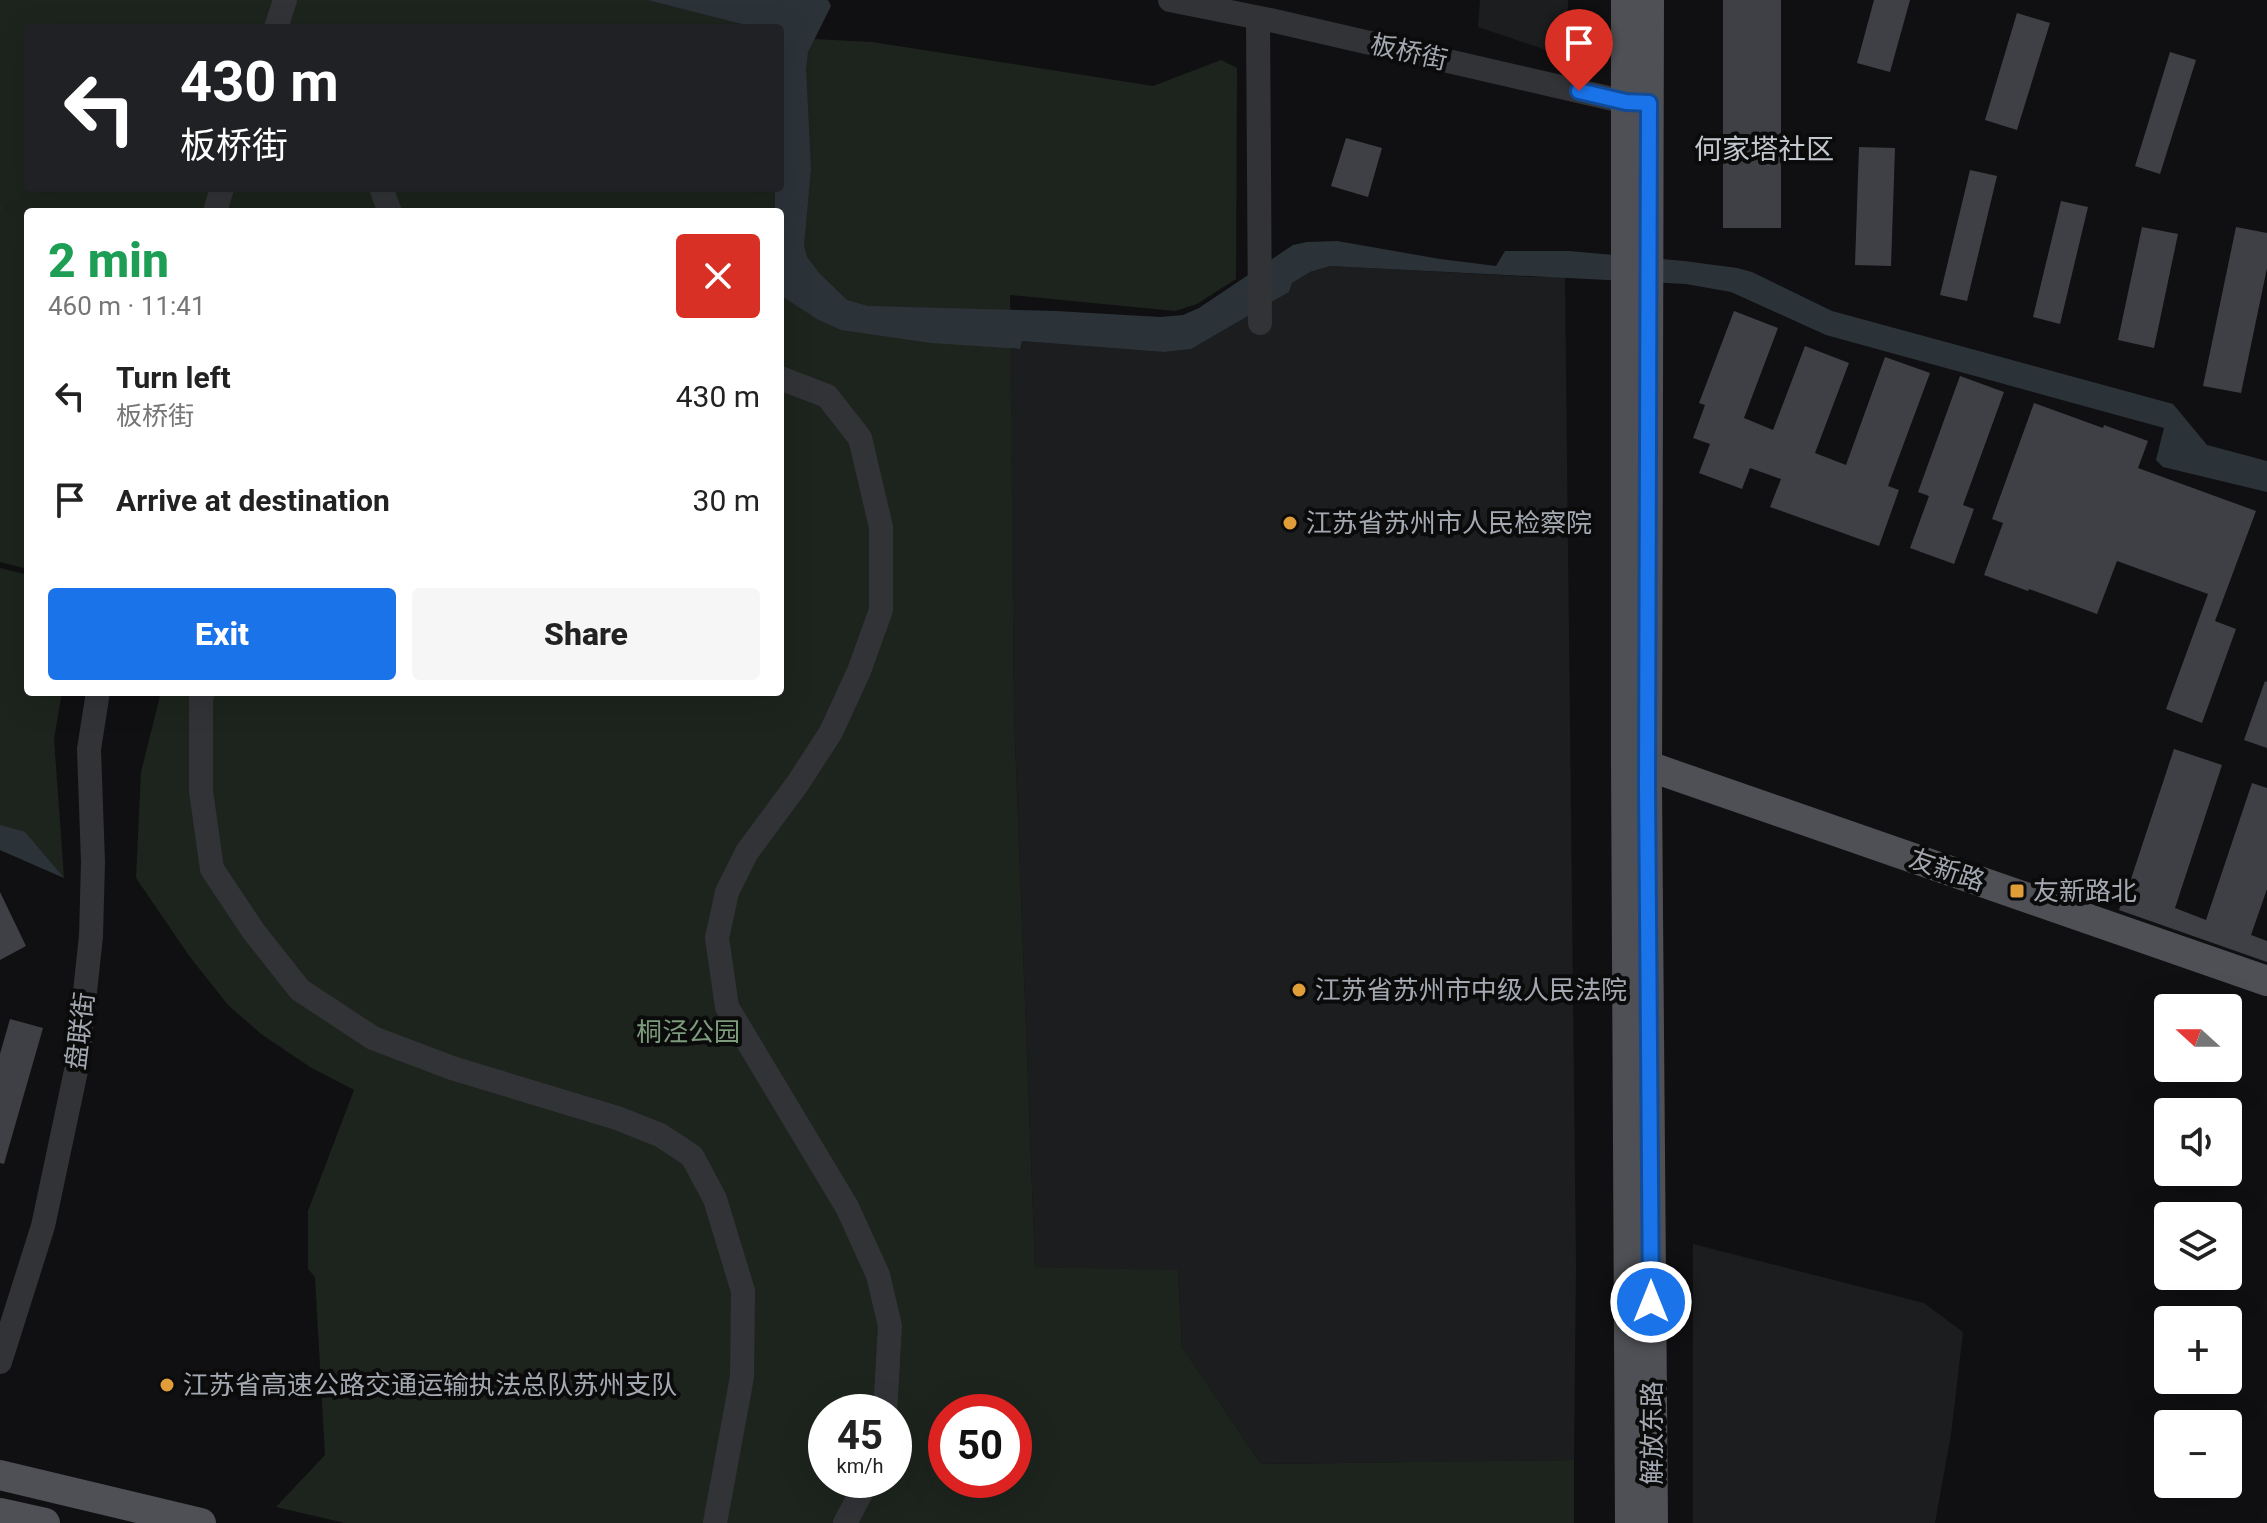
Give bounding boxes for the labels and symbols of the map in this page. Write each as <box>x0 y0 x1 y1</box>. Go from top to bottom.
pin <box>1545 9 1613 91</box>
street label: 板桥街 <box>1368 29 1450 75</box>
district label: 何家塔社区 <box>1694 133 1834 166</box>
place label: 江苏省苏州市人民检察院 <box>1306 508 1592 538</box>
marker: 江苏省苏州市人民检察院 <box>1281 514 1299 532</box>
street label: 友新路 <box>1905 843 1989 897</box>
place label: 友新路北 <box>2033 876 2137 906</box>
marker: 友新路北 <box>2008 882 2026 900</box>
place label: 江苏省苏州市中级人民法院 <box>1315 975 1627 1005</box>
marker: 江苏省苏州市中级人民法院 <box>1290 981 1308 999</box>
street label: 盘联街 <box>60 990 100 1072</box>
north arrow <box>2154 994 2242 1082</box>
park label: 桐泾公园 <box>636 1017 740 1047</box>
position arrow <box>1609 1260 1693 1344</box>
place label: 江苏省高速公路交通运输执法总队苏州支队 <box>183 1370 677 1400</box>
marker: 江苏省高速公路交通运输执法总队苏州支队 <box>158 1376 176 1394</box>
street label: 解放东路 <box>1637 1381 1667 1485</box>
speed limit sign: 50 <box>928 1394 1032 1498</box>

